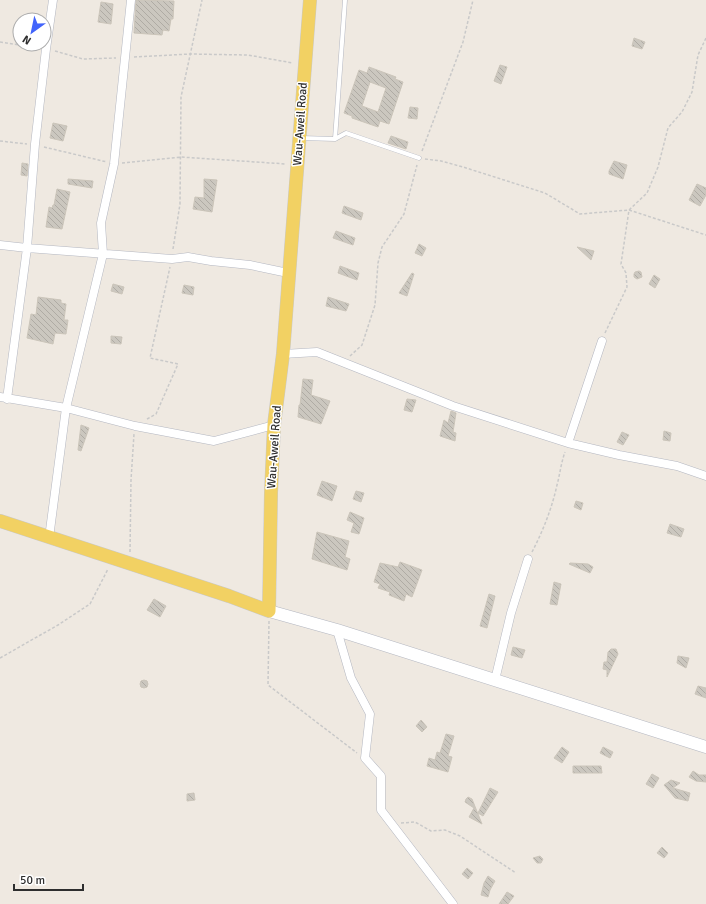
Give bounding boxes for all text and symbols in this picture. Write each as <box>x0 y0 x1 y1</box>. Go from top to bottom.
north arrow <box>12 12 52 52</box>
text: N <box>20 32 34 48</box>
street label: Wau-Aweil Road <box>290 82 311 166</box>
street label: Wau-Aweil Road <box>264 405 285 489</box>
scale bar <box>14 866 83 892</box>
text: 50 m <box>20 873 45 888</box>

